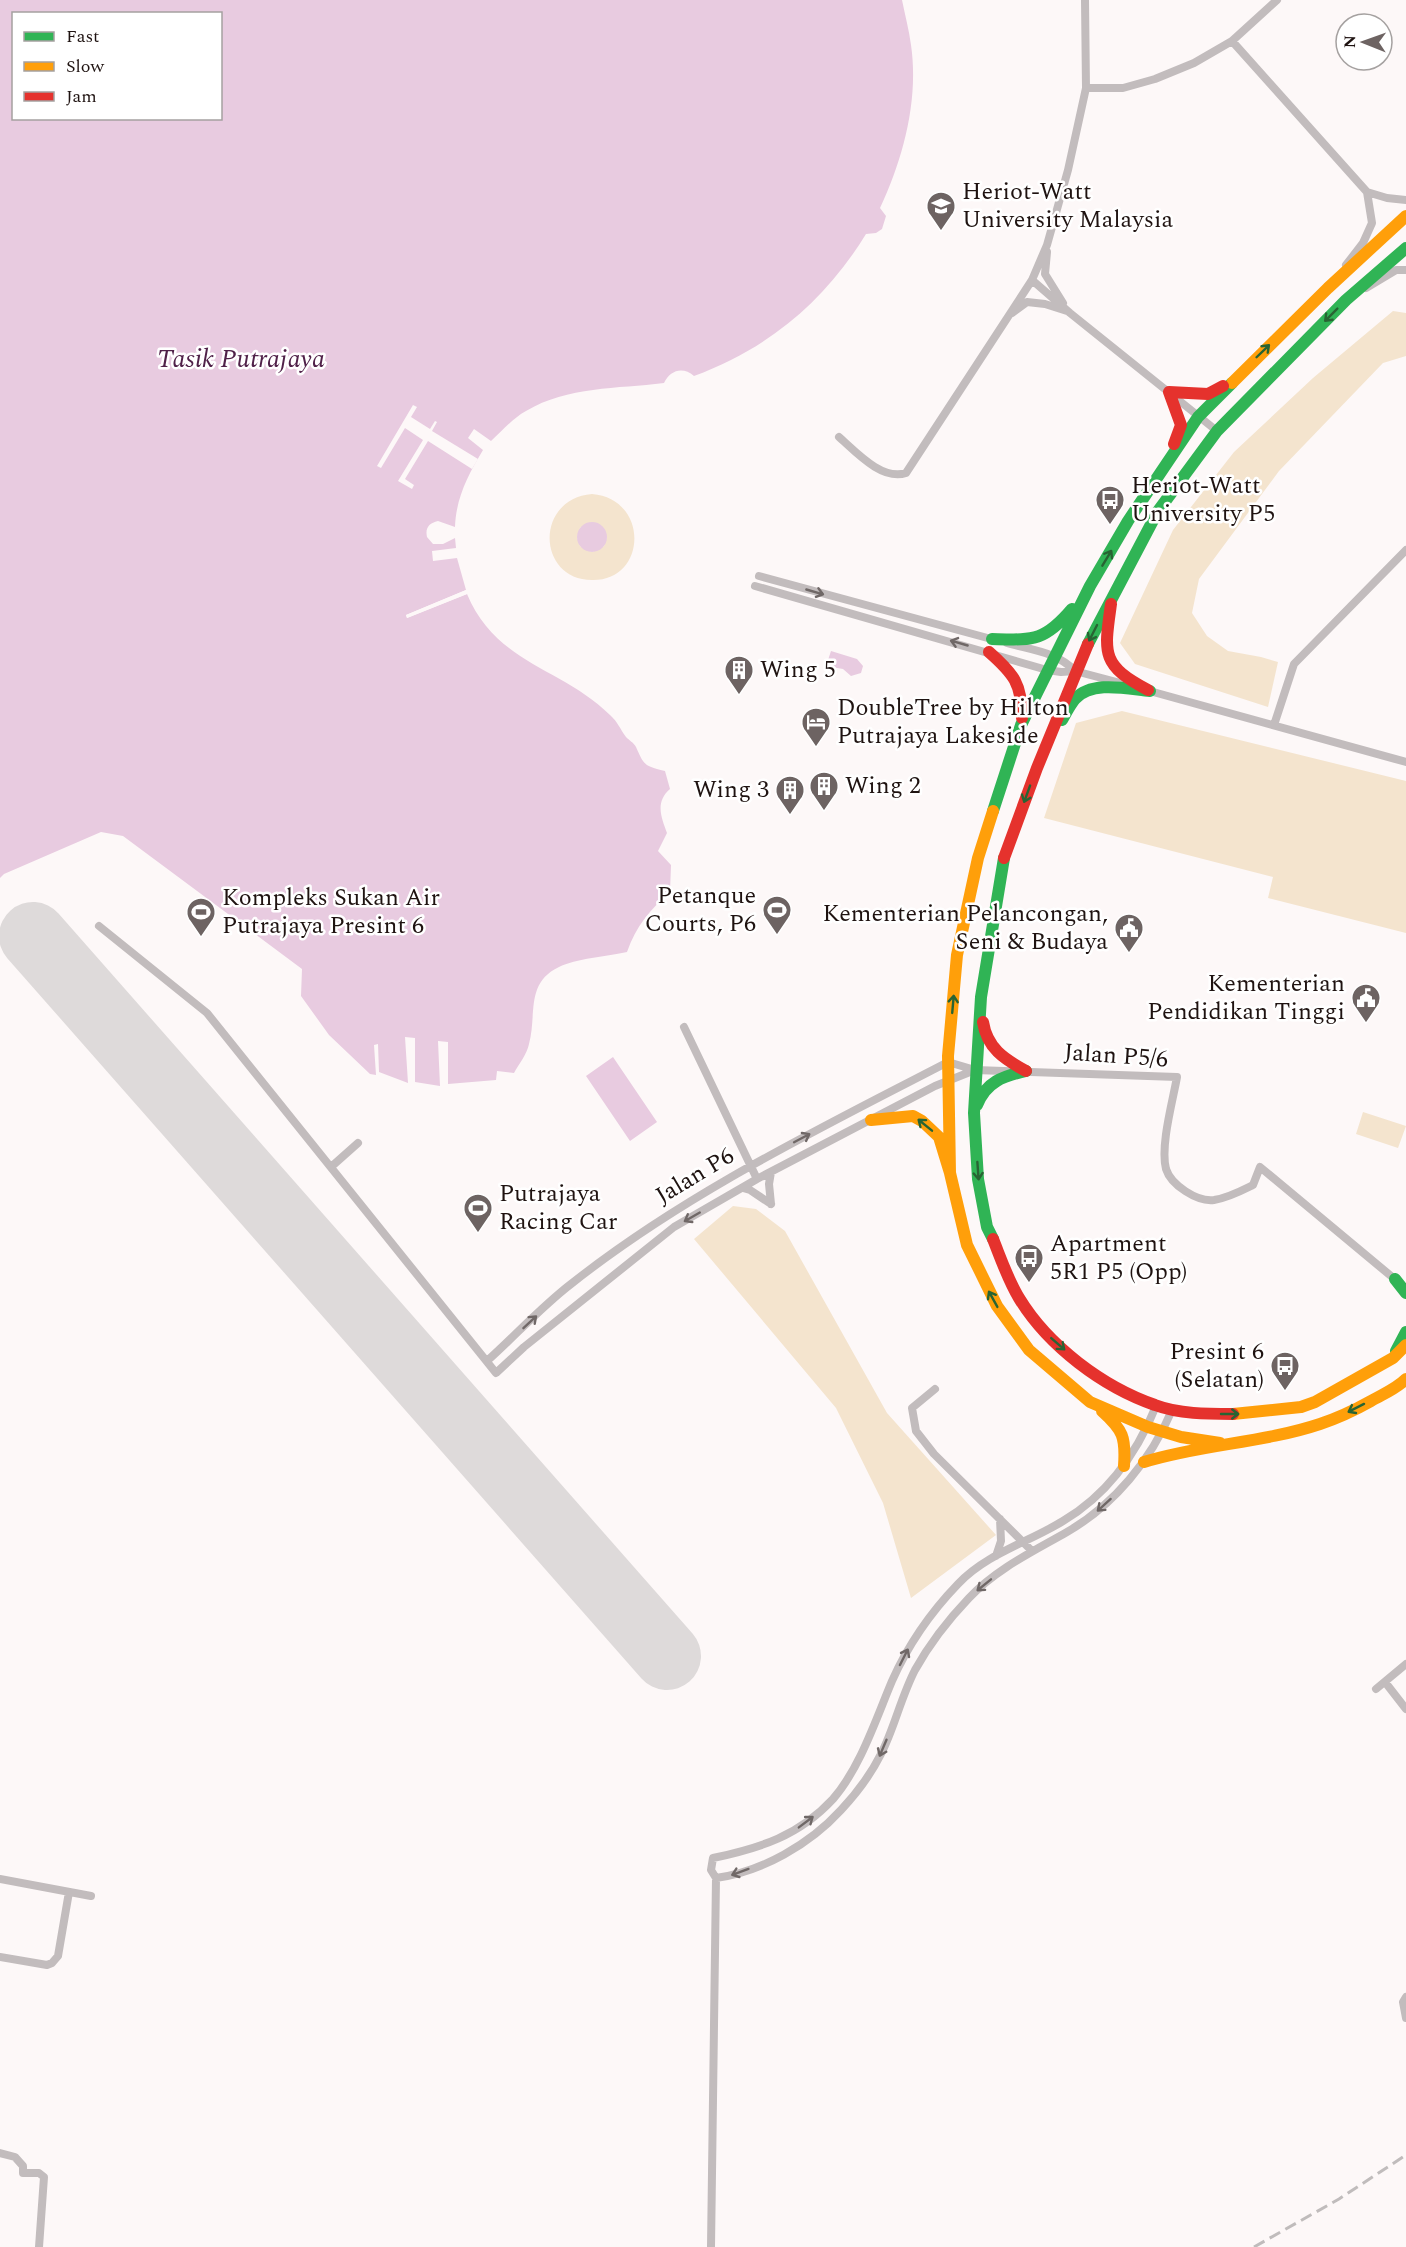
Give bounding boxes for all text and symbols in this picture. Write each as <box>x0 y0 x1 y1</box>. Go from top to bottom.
legend <box>12 12 222 120</box>
north arrow <box>1334 12 1394 72</box>
text: Fast <box>66 23 99 50</box>
text: N <box>1338 35 1362 48</box>
text: Slow <box>66 53 105 80</box>
text: Jam <box>66 83 97 110</box>
place label: Heriot-Watt University Malaysia <box>962 174 1174 238</box>
school or university icon: Heriot-Watt University Malaysia <box>925 190 957 232</box>
one-way arrow <box>1324 308 1339 323</box>
water label: Tasik Putrajaya <box>157 339 325 379</box>
one-way arrow <box>1255 344 1270 359</box>
place label: Heriot-Watt University P5 <box>1131 468 1275 532</box>
bus stop icon: Heriot-Watt University P5 <box>1094 484 1126 526</box>
one-way arrow <box>1101 550 1113 567</box>
one-way arrow <box>805 587 824 598</box>
one-way arrow <box>1086 624 1098 642</box>
one-way arrow <box>950 637 969 648</box>
place label: Wing 5 <box>760 652 836 688</box>
building icon: Wing 5 <box>723 654 755 696</box>
place label: DoubleTree by Hilton Putrajaya Lakeside <box>837 690 1069 754</box>
hotel icon: DoubleTree by Hilton Putrajaya Lakeside <box>800 706 832 748</box>
place label: Wing 2 <box>845 768 921 804</box>
building icon: Wing 2 <box>808 770 840 812</box>
place label: Wing 3 <box>693 772 769 808</box>
building icon: Wing 3 <box>774 774 806 816</box>
one-way arrow <box>1021 784 1032 803</box>
place label: Petanque Courts, P6 <box>645 878 756 942</box>
place label: Kompleks Sukan Air Putrajaya Presint 6 <box>222 880 440 944</box>
sports icon: Petanque Courts, P6 <box>761 894 793 936</box>
sports icon: Kompleks Sukan Air Putrajaya Presint 6 <box>185 896 217 938</box>
place label: Kementerian Pelancongan, Seni & Budaya <box>822 896 1108 960</box>
public building icon: Kementerian Pelancongan, Seni & Budaya <box>1113 912 1145 954</box>
place label: Kementerian Pendidikan Tinggi <box>1147 966 1345 1030</box>
public building icon: Kementerian Pendidikan Tinggi <box>1350 982 1382 1024</box>
one-way arrow <box>948 994 959 1014</box>
street label: Jalan P5/6 <box>1063 1034 1169 1078</box>
one-way arrow <box>917 1118 933 1131</box>
one-way arrow <box>793 1132 810 1144</box>
street label: Jalan P6 <box>649 1138 741 1214</box>
one-way arrow <box>972 1161 983 1181</box>
place label: Putrajaya Racing Car <box>499 1176 618 1240</box>
sports icon: Putrajaya Racing Car <box>462 1192 494 1234</box>
one-way arrow <box>684 1211 701 1223</box>
place label: Apartment 5R1 P5 (Opp) <box>1050 1226 1187 1290</box>
bus stop icon: Apartment 5R1 P5 (Opp) <box>1013 1242 1045 1284</box>
one-way arrow <box>987 1291 999 1308</box>
one-way arrow <box>522 1315 537 1329</box>
place label: Presint 6 (Selatan) <box>1169 1334 1264 1398</box>
one-way arrow <box>1050 1337 1065 1351</box>
bus stop icon: Presint 6 (Selatan) <box>1269 1350 1301 1392</box>
one-way arrow <box>1347 1403 1365 1414</box>
one-way arrow <box>1220 1408 1240 1420</box>
one-way arrow <box>1096 1498 1111 1512</box>
one-way arrow <box>976 1578 992 1591</box>
one-way arrow <box>899 1649 910 1667</box>
one-way arrow <box>877 1738 888 1757</box>
one-way arrow <box>797 1816 813 1828</box>
one-way arrow <box>731 1868 750 1879</box>

